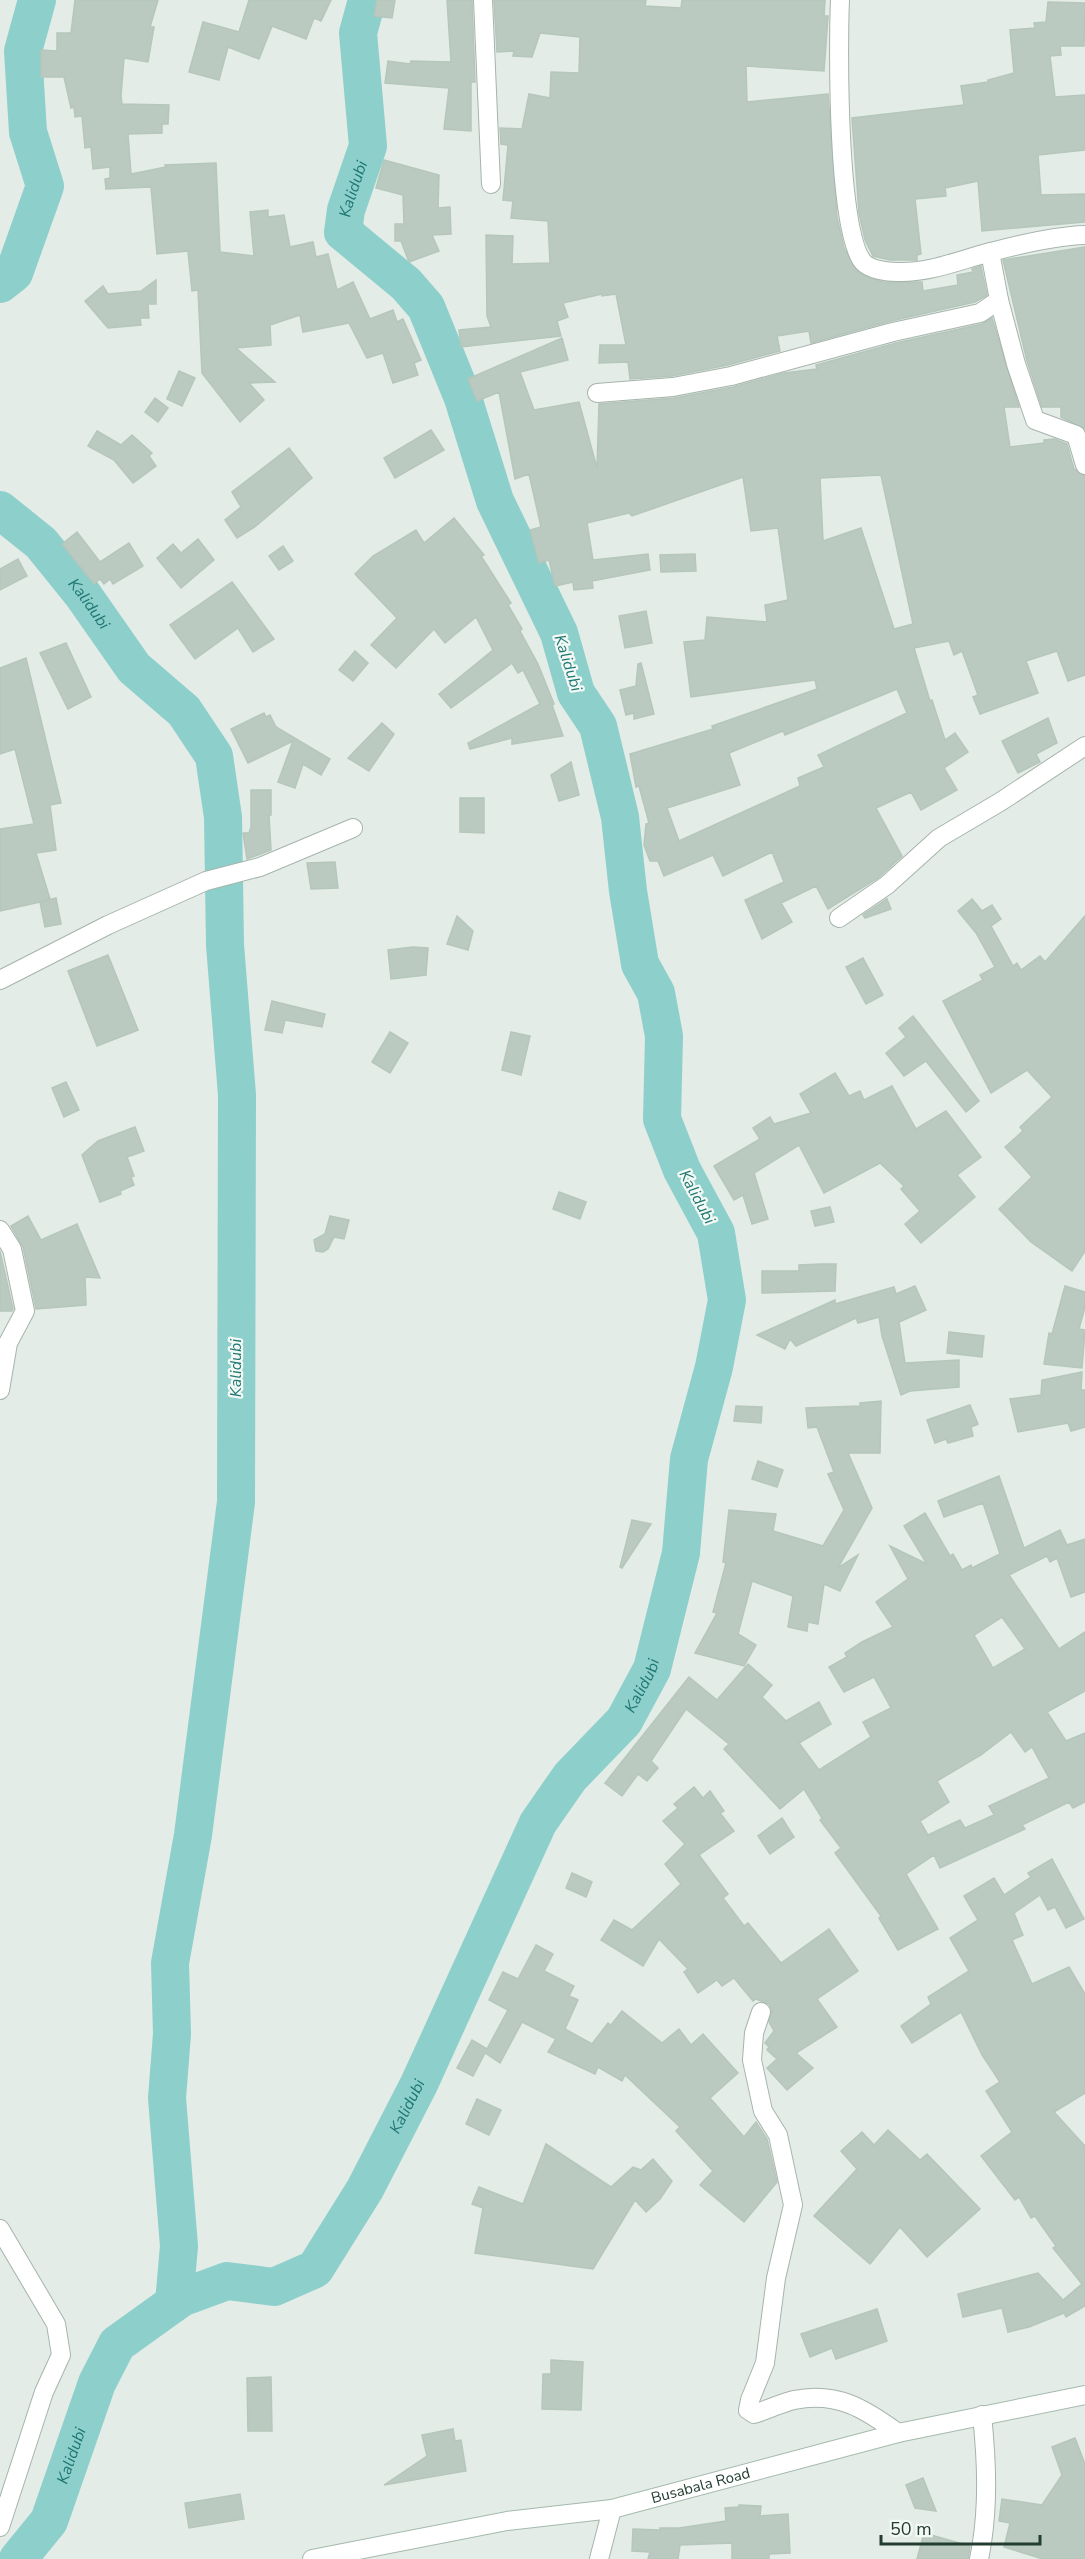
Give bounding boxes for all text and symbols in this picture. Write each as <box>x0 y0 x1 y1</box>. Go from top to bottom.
water label: Kalidubi <box>334 158 373 219</box>
water label: Kalidubi <box>63 574 115 634</box>
water label: Kalidubi <box>549 632 588 694</box>
water label: Kalidubi <box>674 1166 721 1228</box>
water label: Kalidubi <box>225 1339 247 1397</box>
water label: Kalidubi <box>619 1656 665 1717</box>
water label: Kalidubi <box>384 2076 431 2138</box>
water label: Kalidubi <box>52 2424 92 2487</box>
street label: Busabala Road <box>649 2463 752 2508</box>
scale bar <box>881 2508 1040 2546</box>
text: 50 m <box>890 2517 932 2541</box>

